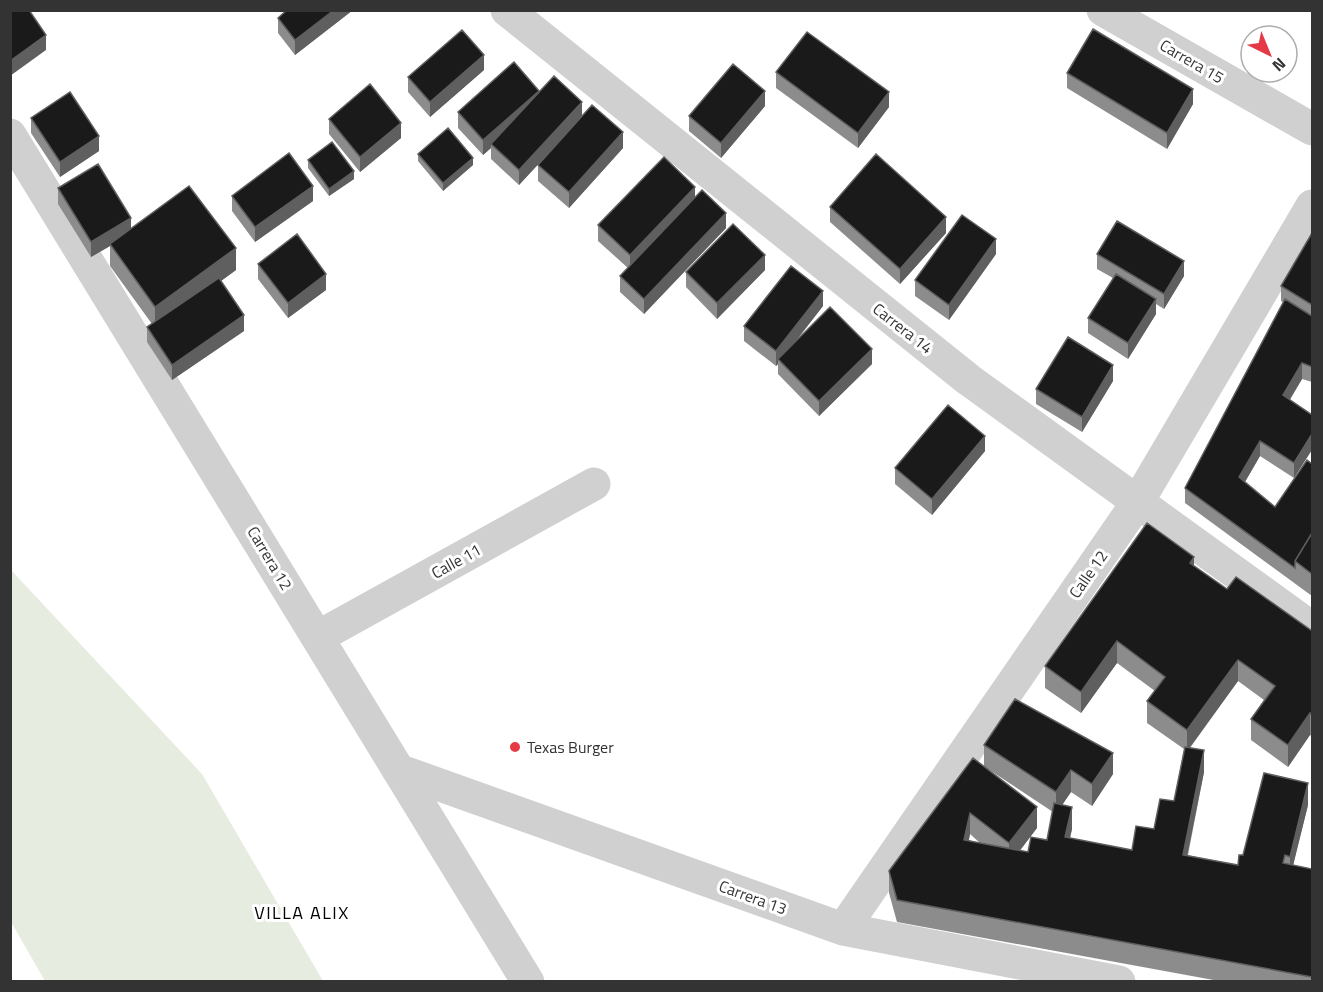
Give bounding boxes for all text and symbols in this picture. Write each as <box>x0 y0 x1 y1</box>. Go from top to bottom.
north arrow <box>1239 24 1299 84</box>
street label: Carrera 15 <box>1155 33 1229 89</box>
text: N <box>1267 52 1291 78</box>
street label: Carrera 14 <box>868 297 938 359</box>
street label: Carrera 12 <box>242 522 298 594</box>
street label: Calle 11 <box>427 538 485 584</box>
street label: Calle 12 <box>1063 545 1113 603</box>
place label: Texas Burger <box>527 735 614 759</box>
marker: Texas Burger <box>508 740 522 754</box>
street label: Carrera 13 <box>716 874 790 920</box>
district label: VILLA ALIX <box>254 899 350 926</box>

